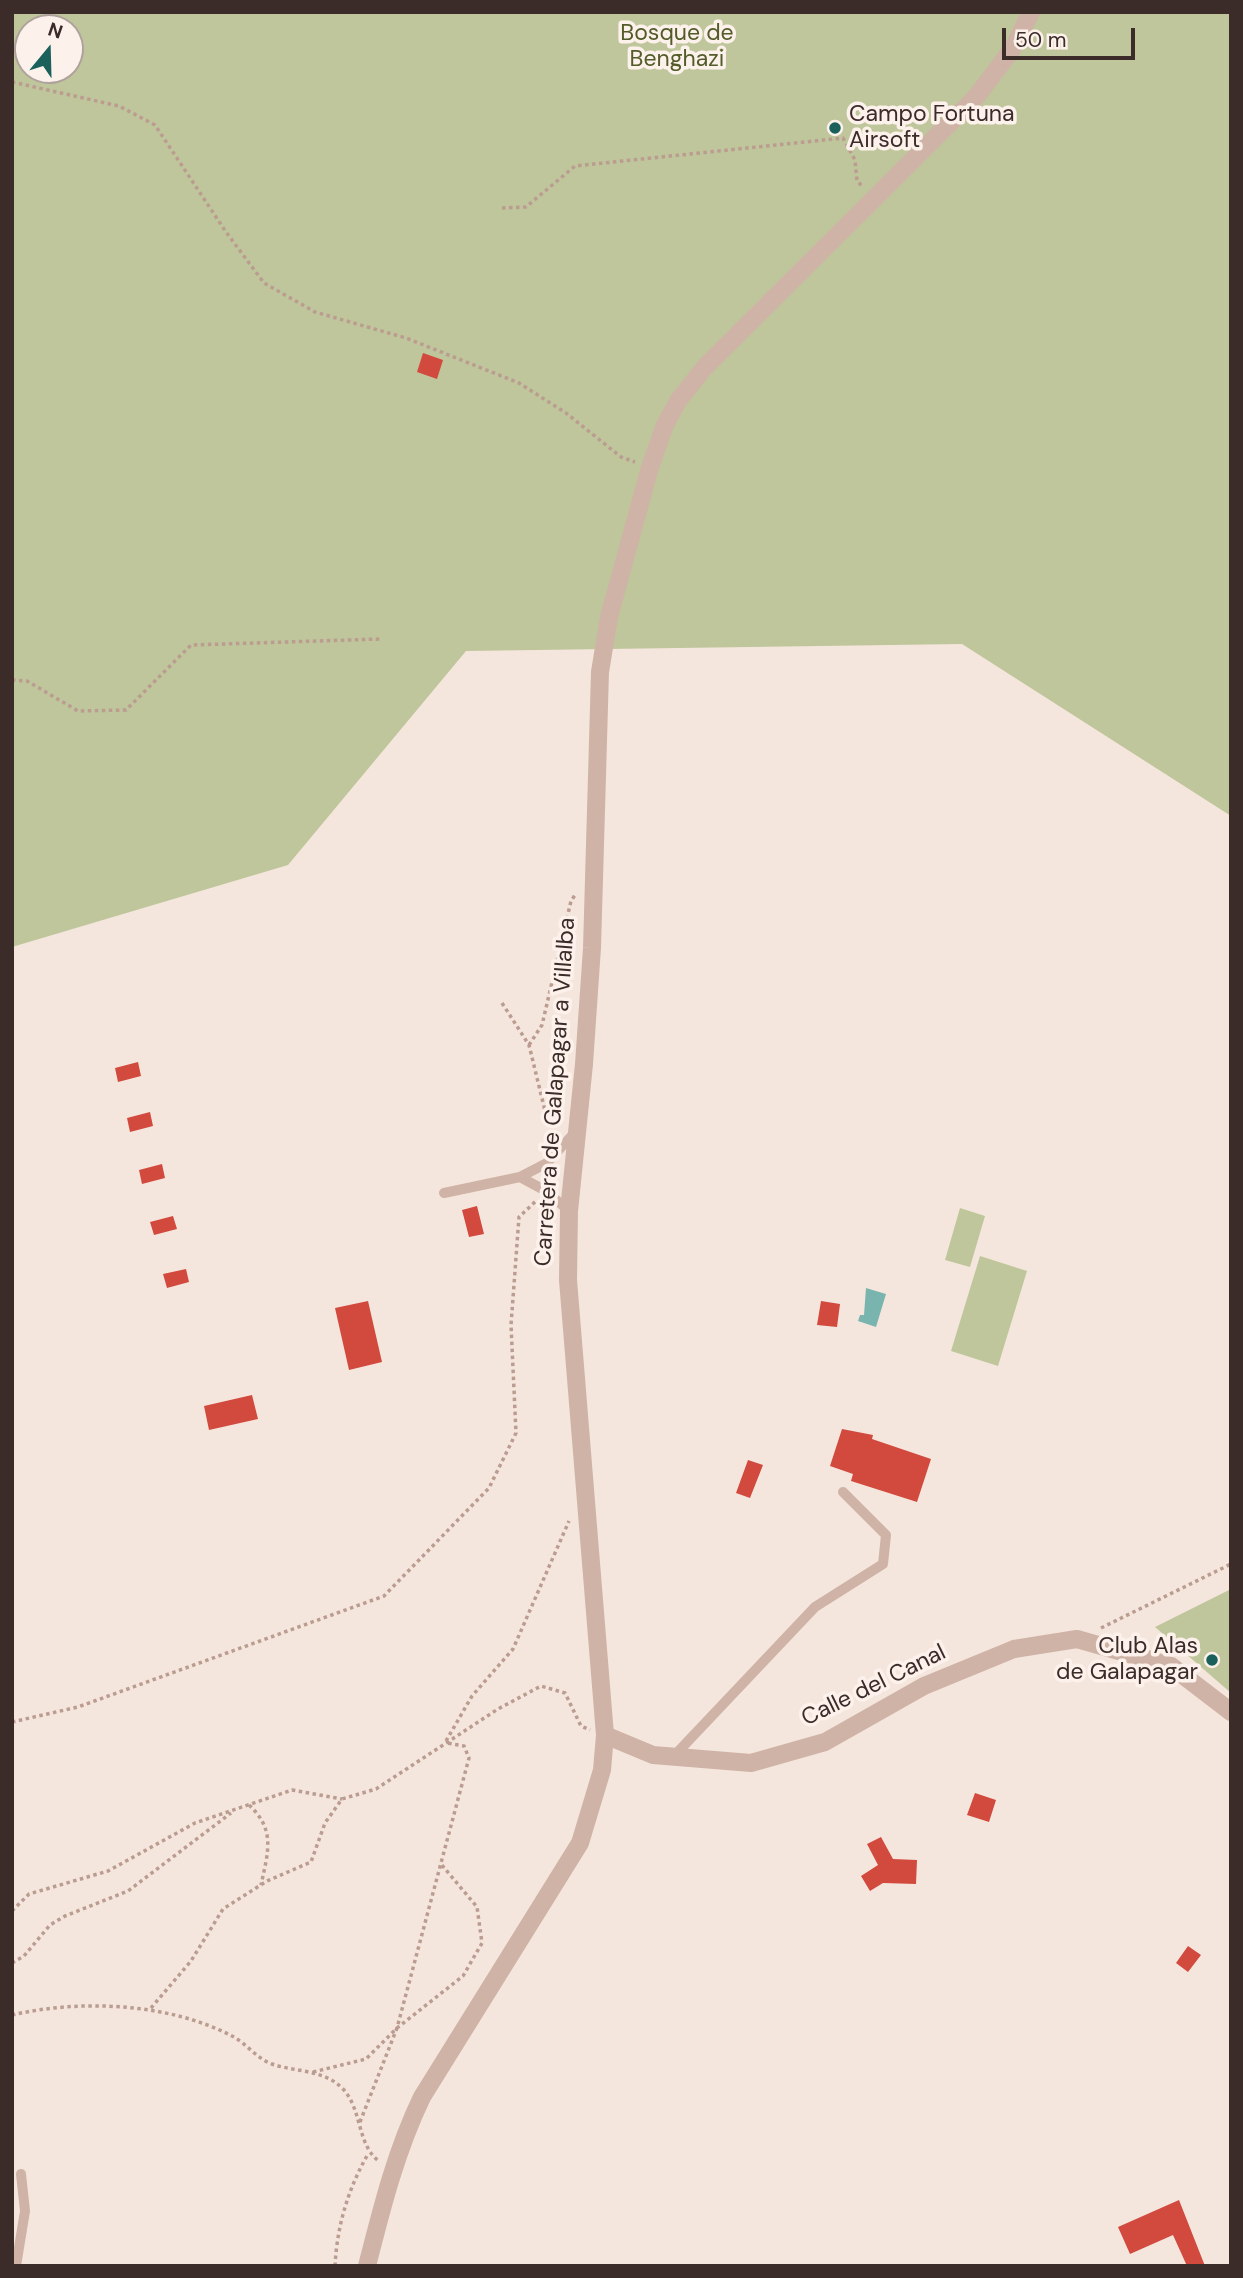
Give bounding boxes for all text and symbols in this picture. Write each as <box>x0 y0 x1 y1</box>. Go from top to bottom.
north arrow <box>14 14 84 84</box>
scale bar <box>1005 14 1138 58</box>
text: N <box>45 16 66 45</box>
park label: Bosque de Benghazi <box>620 20 734 74</box>
text: 50 m <box>1015 26 1066 54</box>
place label: Campo Fortuna Airsoft <box>849 101 1015 155</box>
marker: Campo Fortuna Airsoft <box>827 120 843 136</box>
street label: Carretera de Galapagar a Villalba <box>530 917 582 1267</box>
place label: Club Alas de Galapagar <box>1056 1633 1198 1687</box>
street label: Calle del Canal <box>797 1639 951 1733</box>
marker: Club Alas de Galapagar <box>1204 1652 1220 1668</box>

